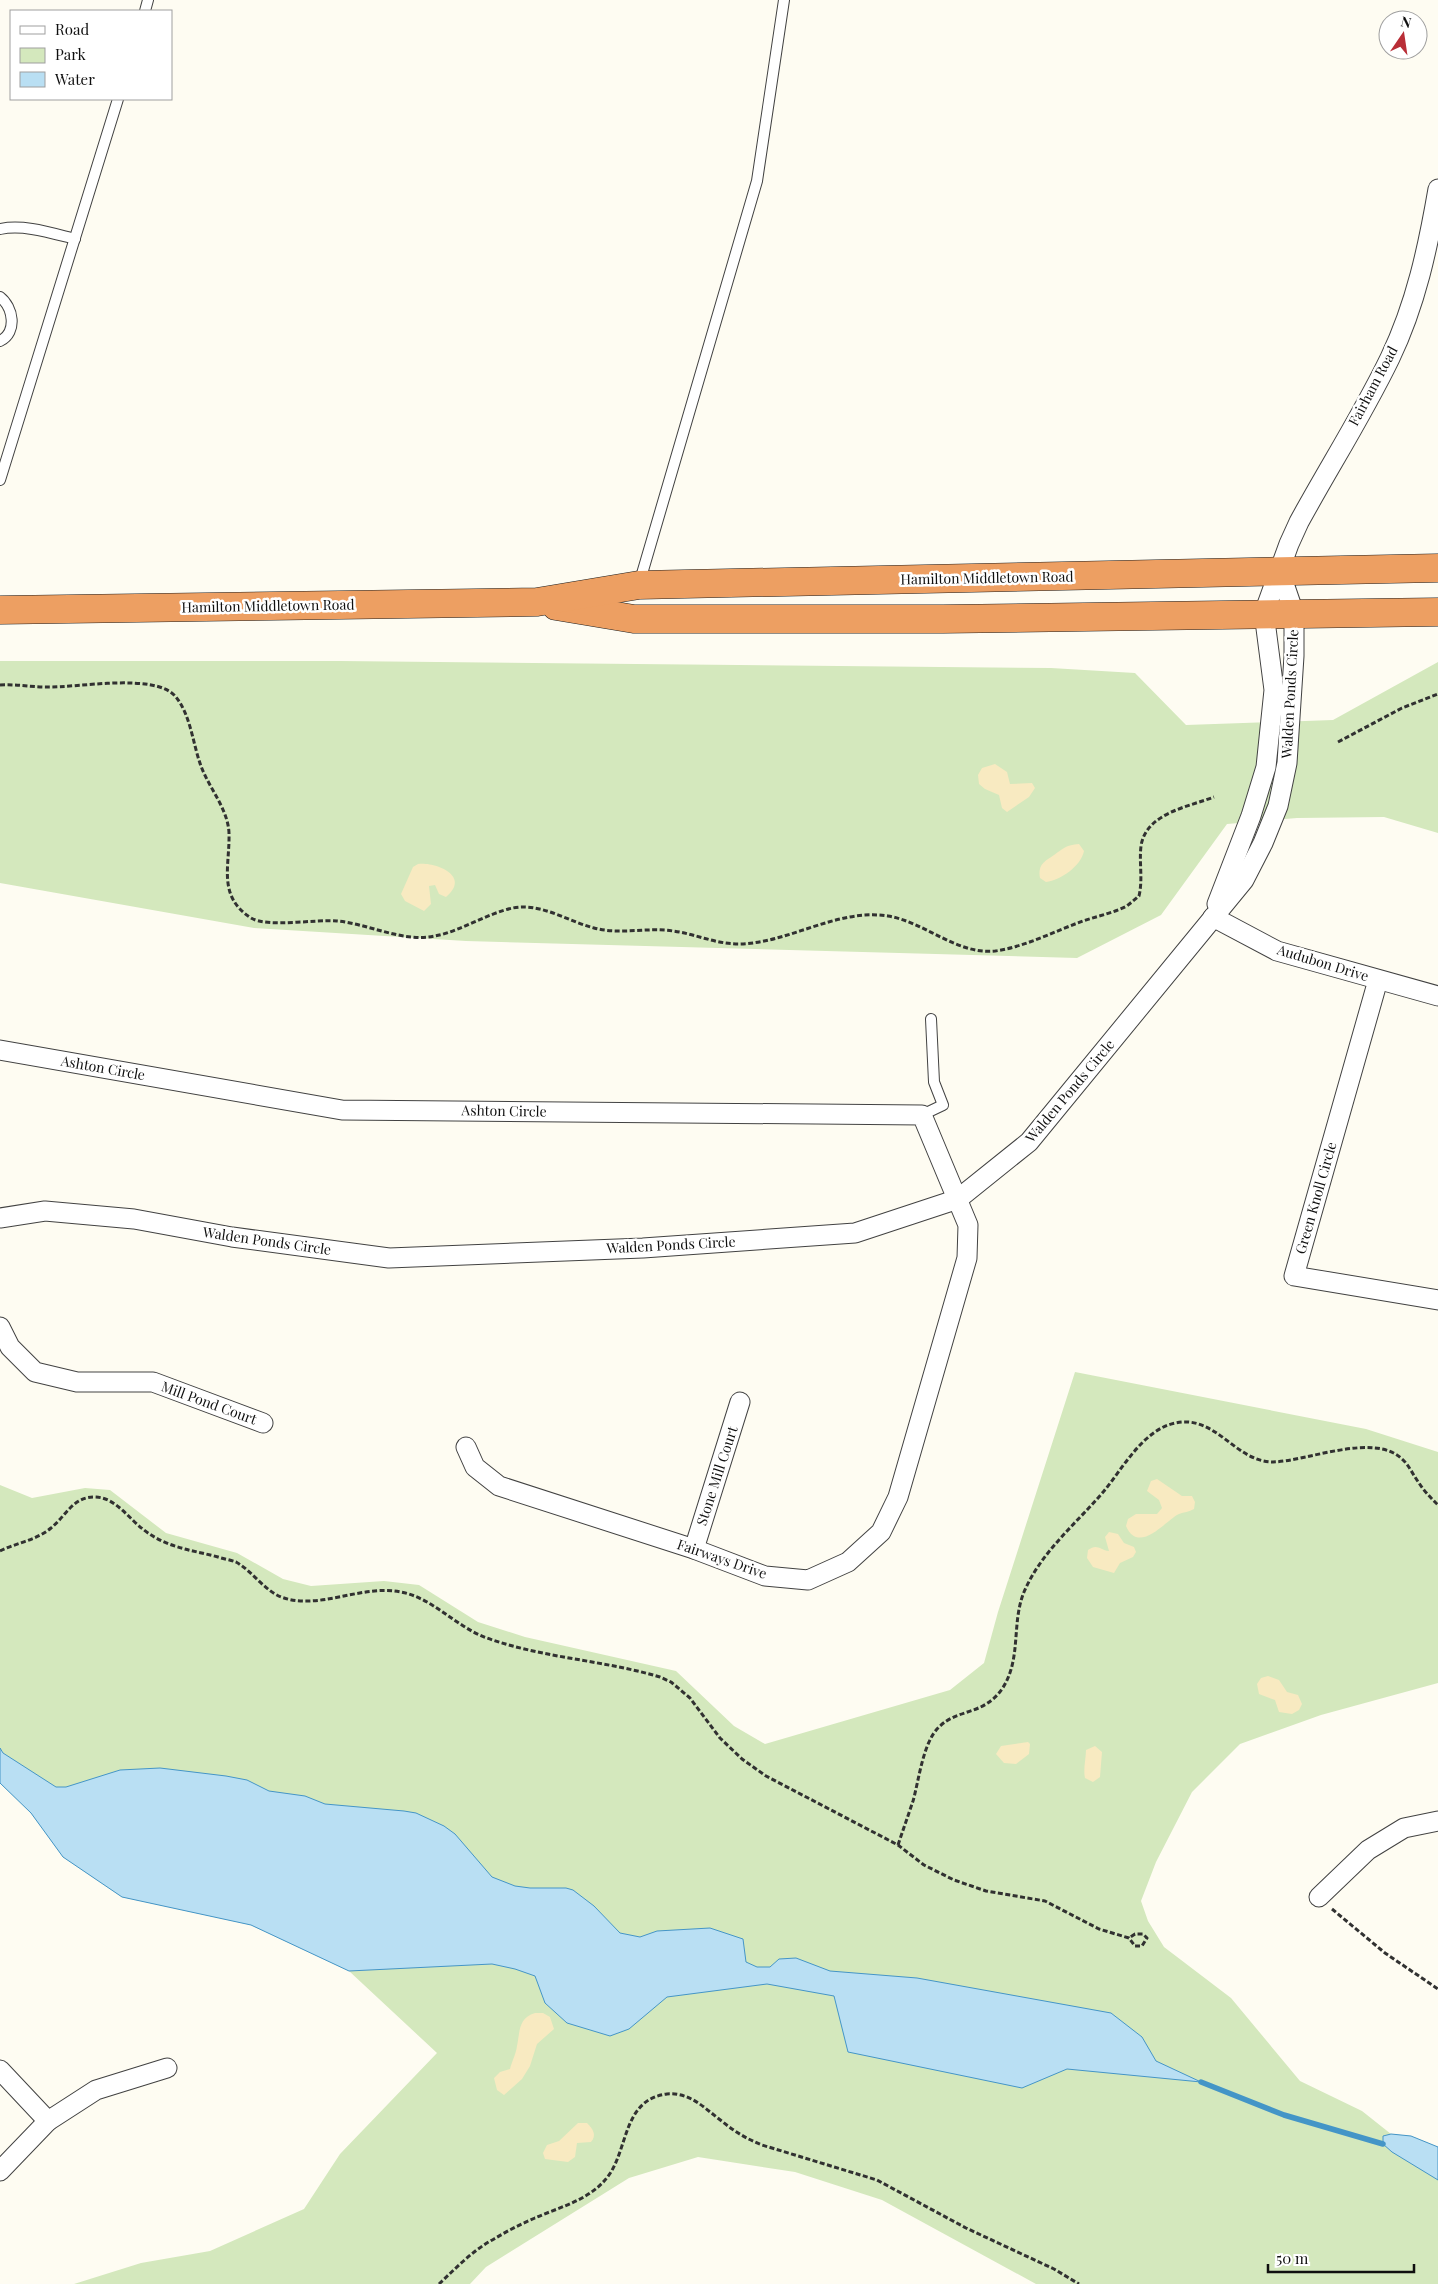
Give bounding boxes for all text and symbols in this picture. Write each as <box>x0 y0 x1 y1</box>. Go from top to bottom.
legend <box>10 10 172 100</box>
north arrow <box>1378 10 1428 60</box>
text: N <box>1399 11 1413 32</box>
text: Road <box>55 19 89 39</box>
text: Park <box>55 44 87 64</box>
text: Water <box>54 69 95 89</box>
street label: Fairham Road <box>1344 343 1402 429</box>
street label: Hamilton Middletown Road <box>900 566 1074 589</box>
street label: Hamilton Middletown Road <box>181 594 355 617</box>
street label: Walden Ponds Circle <box>1277 629 1302 760</box>
street label: Audubon Drive <box>1274 939 1371 985</box>
street label: Walden Ponds Circle <box>1020 1035 1118 1147</box>
street label: Ashton Circle <box>58 1051 147 1084</box>
street label: Ashton Circle <box>460 1100 547 1121</box>
street label: Green Knoll Circle <box>1290 1140 1341 1256</box>
street label: Walden Ponds Circle <box>201 1222 332 1259</box>
street label: Walden Ponds Circle <box>605 1232 736 1257</box>
street label: Mill Pond Court <box>159 1376 260 1429</box>
street label: Stone Mill Court <box>691 1423 742 1528</box>
street label: Fairways Drive <box>675 1534 770 1583</box>
scale bar <box>1268 2242 1414 2274</box>
text: 50 m <box>1276 2248 1309 2268</box>

